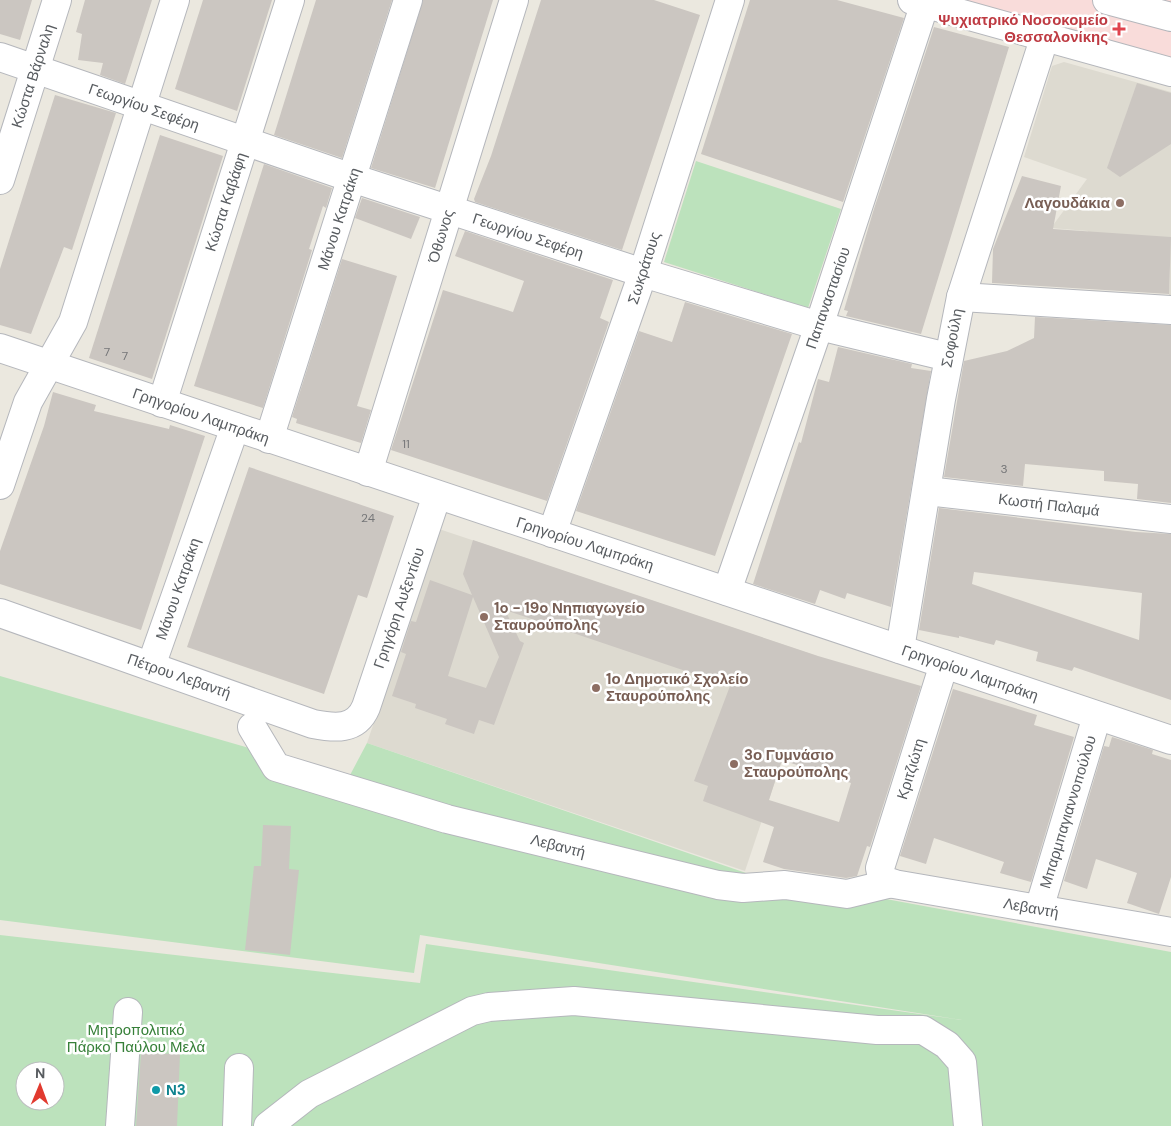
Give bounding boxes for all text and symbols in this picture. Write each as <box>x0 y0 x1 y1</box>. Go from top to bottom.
place label: Ψυχιατρικό Νοσοκομείο Θεσσαλονίκης <box>938 10 1108 47</box>
street label: Κώστα Βάρναλη <box>7 21 59 131</box>
marker: Ψυχιατρικό Νοσοκομείο Θεσσαλονίκης <box>1112 22 1126 36</box>
street label: Γεωργίου Σεφέρη <box>86 79 202 135</box>
street label: Κώστα Καβάφη <box>201 150 251 254</box>
street label: Μάνου Κατράκη <box>313 165 365 273</box>
place label: Λαγουδάκια <box>1024 193 1111 213</box>
marker: Λαγουδάκια <box>1114 197 1126 209</box>
street label: Όθωνος <box>423 207 459 266</box>
street label: Γεωργίου Σεφέρη <box>470 209 586 263</box>
street label: Σωκράτους <box>623 229 665 307</box>
street label: Παπαναστασίου <box>801 244 855 352</box>
street label: Σοφούλη <box>936 307 968 369</box>
house number: 7 <box>104 344 110 360</box>
house number: 7 <box>122 348 128 364</box>
street label: Γρηγορίου Λαμπράκη <box>130 383 272 449</box>
house number: 11 <box>402 436 410 452</box>
house number: 3 <box>1000 461 1008 477</box>
street label: Κωστή Παλαμά <box>997 489 1101 521</box>
house number: 24 <box>361 510 375 526</box>
street label: Γρηγορίου Λαμπράκη <box>514 512 656 576</box>
street label: Μάνου Κατράκη <box>151 535 205 643</box>
street label: Γρηγόρη Αυξεντίου <box>369 545 429 671</box>
place label: 1o - 19o Νηπιαγωγείο Σταυρούπολης <box>494 598 645 635</box>
marker: 1o - 19o Νηπιαγωγείο Σταυρούπολης <box>478 611 490 623</box>
street label: Γρηγορίου Λαμπράκη <box>899 640 1041 706</box>
street label: Πέτρου Λεβαντή <box>125 649 233 703</box>
place label: 1ο Δημοτικό Σχολείο Σταυρούπολης <box>606 669 748 706</box>
marker: 1ο Δημοτικό Σχολείο Σταυρούπολης <box>590 682 602 694</box>
street label: Μπαρμπαγιαννοπούλου <box>1035 733 1101 891</box>
street label: Κριτζιώτη <box>892 736 930 802</box>
place label: 3ο Γυμνάσιο Σταυρούπολης <box>744 745 849 782</box>
marker: 3ο Γυμνάσιο Σταυρούπολης <box>728 758 740 770</box>
street label: Λεβαντή <box>529 830 587 862</box>
street label: Λεβαντή <box>1002 893 1060 923</box>
park label: Μητροπολιτικό Πάρκο Παύλου Μελά <box>67 1020 205 1057</box>
north arrow <box>15 1061 65 1111</box>
text: N <box>35 1064 45 1082</box>
place label: Ν3 <box>166 1080 186 1100</box>
marker: Ν3 <box>150 1084 162 1096</box>

